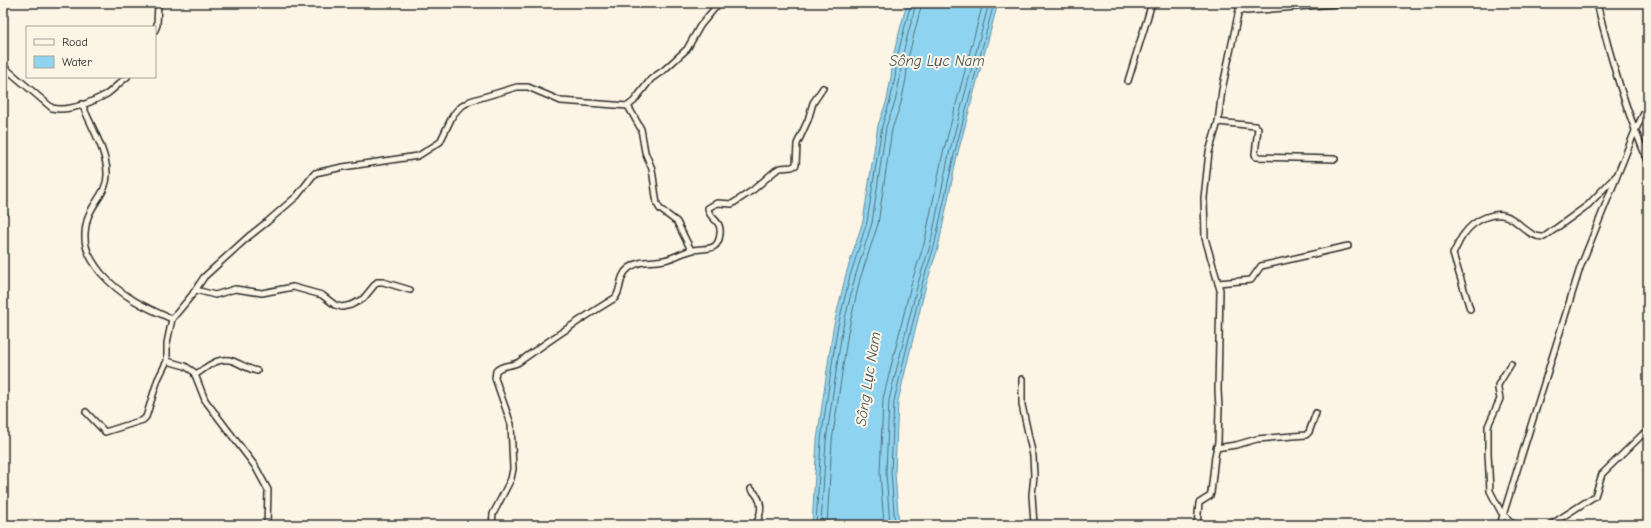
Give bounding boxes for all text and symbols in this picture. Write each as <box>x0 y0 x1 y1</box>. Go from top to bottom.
legend <box>26 26 156 78</box>
text: Road <box>62 35 88 49</box>
water label: Sông Lục Nam <box>889 52 985 70</box>
text: Water <box>62 55 92 69</box>
water label: Sông Lục Nam <box>852 330 884 428</box>

